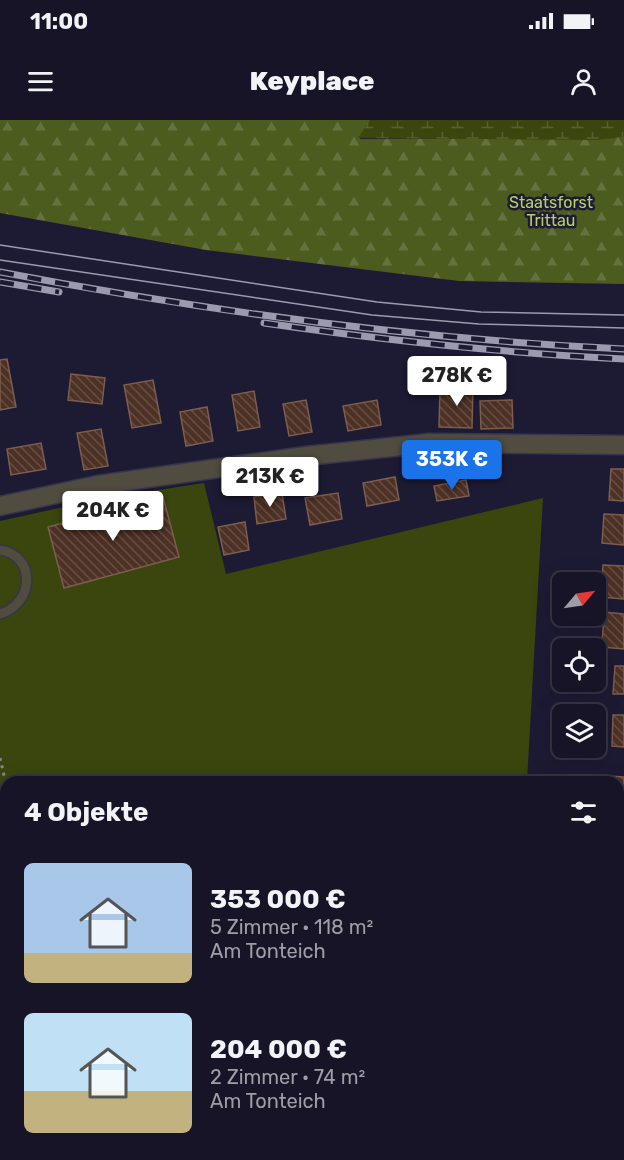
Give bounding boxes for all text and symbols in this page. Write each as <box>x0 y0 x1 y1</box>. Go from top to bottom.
text: 11:00 <box>30 8 88 35</box>
icon: menu <box>24 65 57 98</box>
text: Keyplace <box>249 65 375 97</box>
icon: person <box>567 65 600 98</box>
park label: Staatsforst Trittau <box>509 193 593 230</box>
pin: 278K € <box>408 356 506 407</box>
text: 278K € <box>421 363 493 387</box>
pin: 353K € <box>403 440 501 491</box>
text: 353K € <box>416 447 488 471</box>
pin: 213K € <box>221 457 319 508</box>
text: 213K € <box>235 464 305 488</box>
pin: 204K € <box>64 491 162 542</box>
text: 204K € <box>76 498 150 522</box>
north arrow <box>552 572 606 626</box>
map controls <box>552 572 606 758</box>
button: locate <box>552 638 606 692</box>
button: layers <box>552 704 606 758</box>
icon: filters <box>567 796 600 829</box>
text: 4 Objekte <box>24 797 148 828</box>
text: 353 000 € <box>210 884 346 915</box>
icon: home <box>72 887 144 959</box>
text: 5 Zimmer · 118 m² <box>210 915 373 939</box>
text: Am Tonteich <box>210 939 326 963</box>
text: 204 000 € <box>210 1034 347 1065</box>
icon: home <box>72 1037 144 1109</box>
text: 2 Zimmer · 74 m² <box>210 1065 365 1089</box>
text: Am Tonteich <box>210 1089 326 1113</box>

